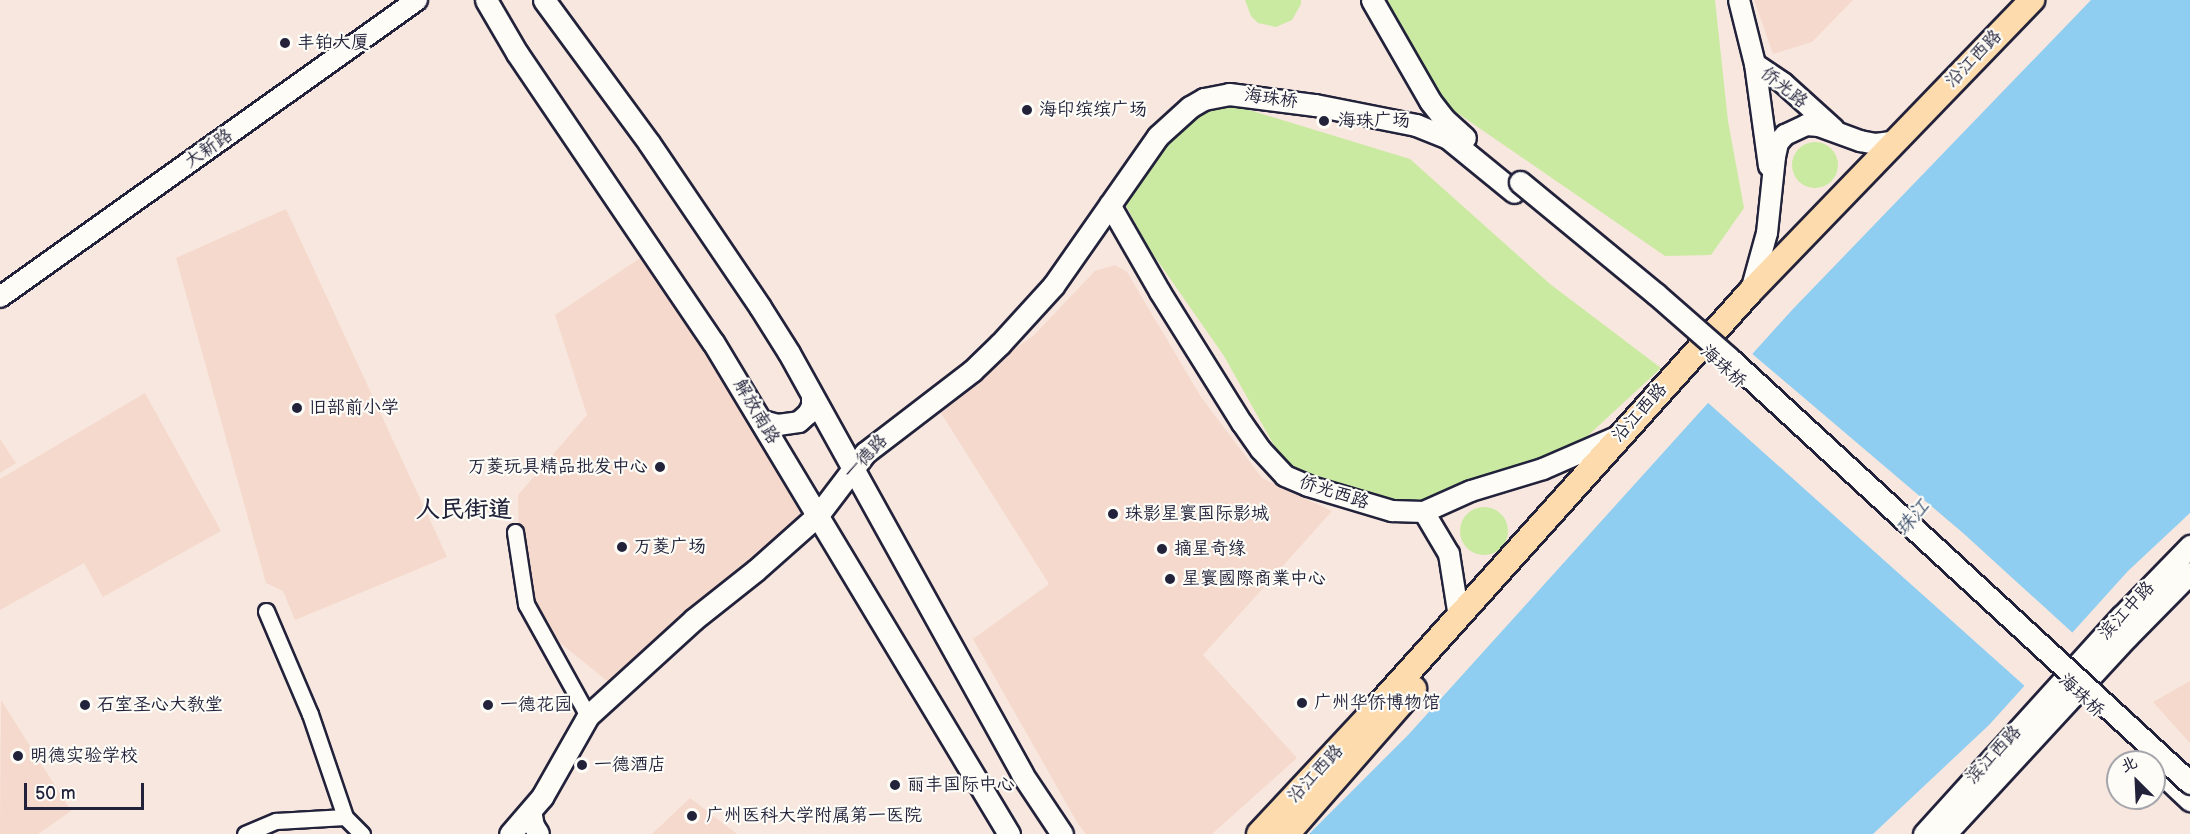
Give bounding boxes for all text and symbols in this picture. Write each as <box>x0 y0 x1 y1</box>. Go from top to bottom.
street label: 沿江西路 <box>1941 26 2007 92</box>
place label: 丰铂大厦 <box>297 32 369 54</box>
marker: 丰铂大厦 <box>278 36 292 50</box>
street label: 侨光路 <box>1756 63 1812 113</box>
street label: 海珠桥 <box>1243 85 1299 113</box>
place label: 海印缤缤广场 <box>1039 99 1147 121</box>
marker: 海印缤缤广场 <box>1020 103 1034 117</box>
place label: 海珠广场 <box>1338 110 1410 132</box>
marker: 海珠广场 <box>1315 112 1333 130</box>
street label: 大新路 <box>181 125 237 173</box>
street label: 海珠桥 <box>1696 341 1750 393</box>
street label: 解放南路 <box>728 376 784 448</box>
street label: 沿江西路 <box>1608 379 1672 447</box>
place label: 旧部前小学 <box>309 397 399 419</box>
marker: 旧部前小学 <box>290 401 304 415</box>
street label: 一德路 <box>839 430 893 484</box>
place label: 万菱玩具精品批发中心 <box>468 456 648 478</box>
marker: 万菱玩具精品批发中心 <box>653 460 667 474</box>
street label: 侨光西路 <box>1296 472 1372 514</box>
water label: 珠江 <box>1891 495 1935 541</box>
district label: 人民街道 <box>416 496 512 524</box>
place label: 珠影星寰国际影城 <box>1125 503 1269 525</box>
marker: 珠影星寰国际影城 <box>1106 507 1120 521</box>
place label: 万菱广场 <box>634 536 706 558</box>
place label: 摘星奇缘 <box>1174 538 1246 560</box>
marker: 万菱广场 <box>615 540 629 554</box>
marker: 摘星奇缘 <box>1155 542 1169 556</box>
place label: 星寰國際商業中心 <box>1182 568 1326 590</box>
marker: 星寰國際商業中心 <box>1163 572 1177 586</box>
street label: 滨江中路 <box>2095 577 2159 645</box>
street label: 海珠桥 <box>2054 670 2108 722</box>
place label: 广州华侨博物馆 <box>1314 692 1440 714</box>
place label: 石室圣心大教堂 <box>97 694 223 716</box>
place label: 一德花园 <box>500 694 572 716</box>
marker: 广州华侨博物馆 <box>1295 696 1309 710</box>
marker: 石室圣心大教堂 <box>78 698 92 712</box>
marker: 一德花园 <box>481 698 495 712</box>
street label: 滨江西路 <box>1962 721 2026 789</box>
street label: 沿江西路 <box>1284 740 1348 808</box>
place label: 明德实验学校 <box>30 745 138 767</box>
marker: 明德实验学校 <box>11 749 25 763</box>
north arrow <box>2106 750 2166 810</box>
text: 北 <box>2118 753 2140 777</box>
place label: 一德酒店 <box>594 754 666 776</box>
marker: 一德酒店 <box>575 758 589 772</box>
scale bar <box>27 771 147 809</box>
place label: 丽丰国际中心 <box>907 774 1015 796</box>
marker: 丽丰国际中心 <box>888 778 902 792</box>
text: 50 m <box>35 783 76 804</box>
place label: 广州医科大学附属第一医院 <box>706 805 922 827</box>
marker: 广州医科大学附属第一医院 <box>683 807 701 825</box>

